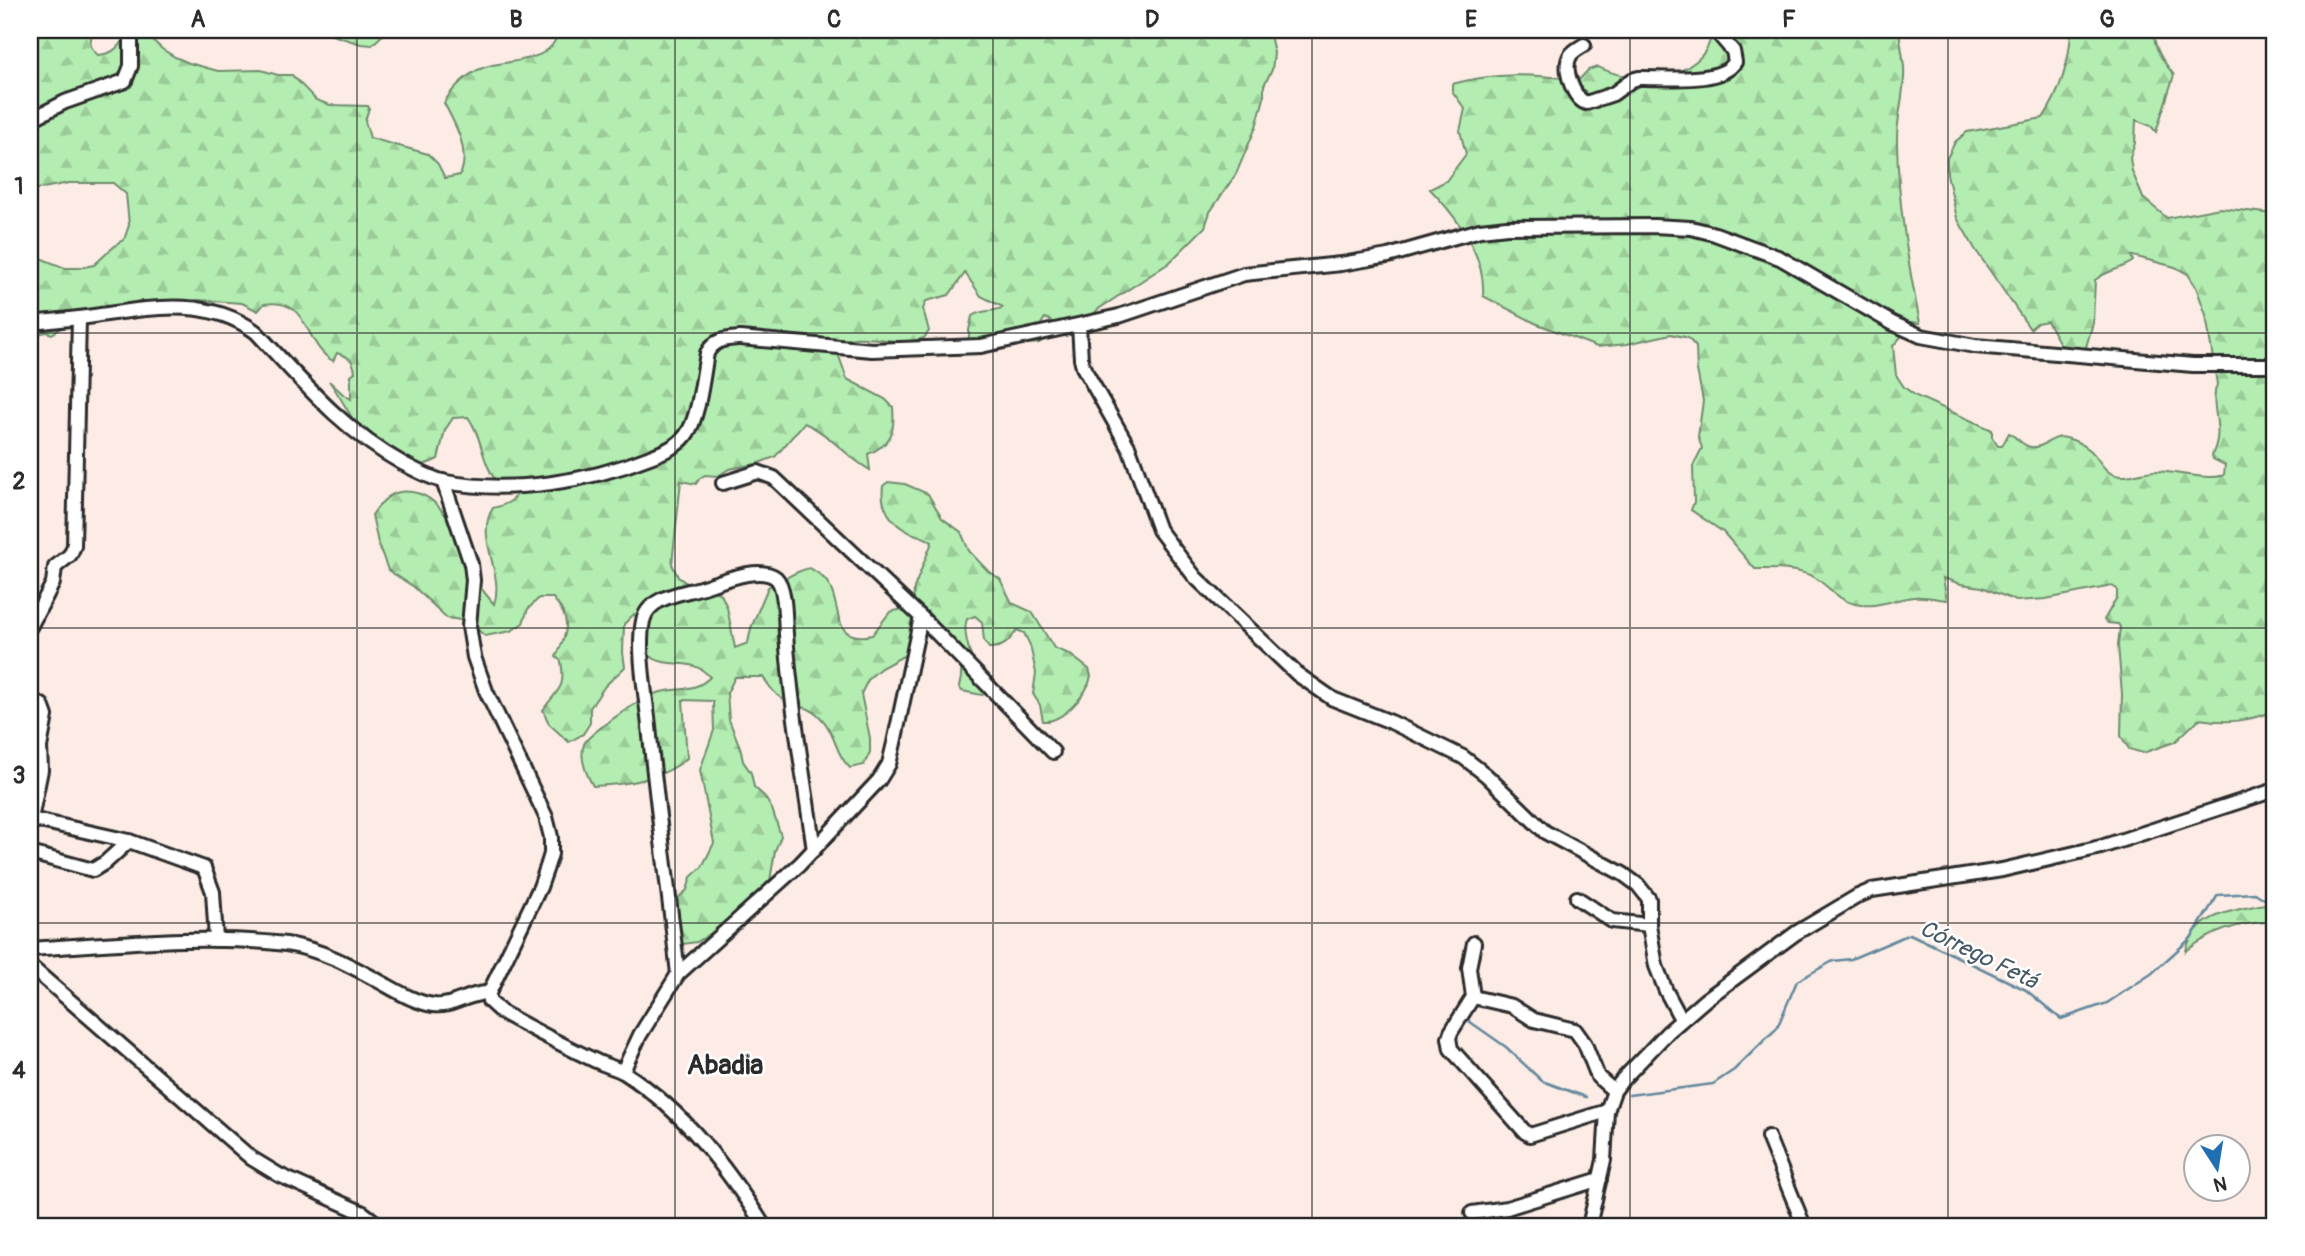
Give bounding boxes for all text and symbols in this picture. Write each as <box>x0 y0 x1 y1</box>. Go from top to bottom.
text: A <box>191 5 206 34</box>
text: B <box>509 5 523 34</box>
text: C <box>827 5 841 34</box>
text: D <box>1145 5 1159 34</box>
text: E <box>1465 5 1477 34</box>
text: F <box>1782 5 1796 34</box>
text: G <box>2099 5 2115 34</box>
text: 1 <box>15 172 24 201</box>
text: 2 <box>13 467 26 496</box>
text: 3 <box>13 761 25 790</box>
water label: Córrego Fetá <box>1915 913 2044 996</box>
district label: Abadia <box>687 1048 763 1083</box>
text: 4 <box>12 1056 26 1085</box>
north arrow <box>2182 1134 2252 1204</box>
text: N <box>2211 1171 2229 1197</box>

